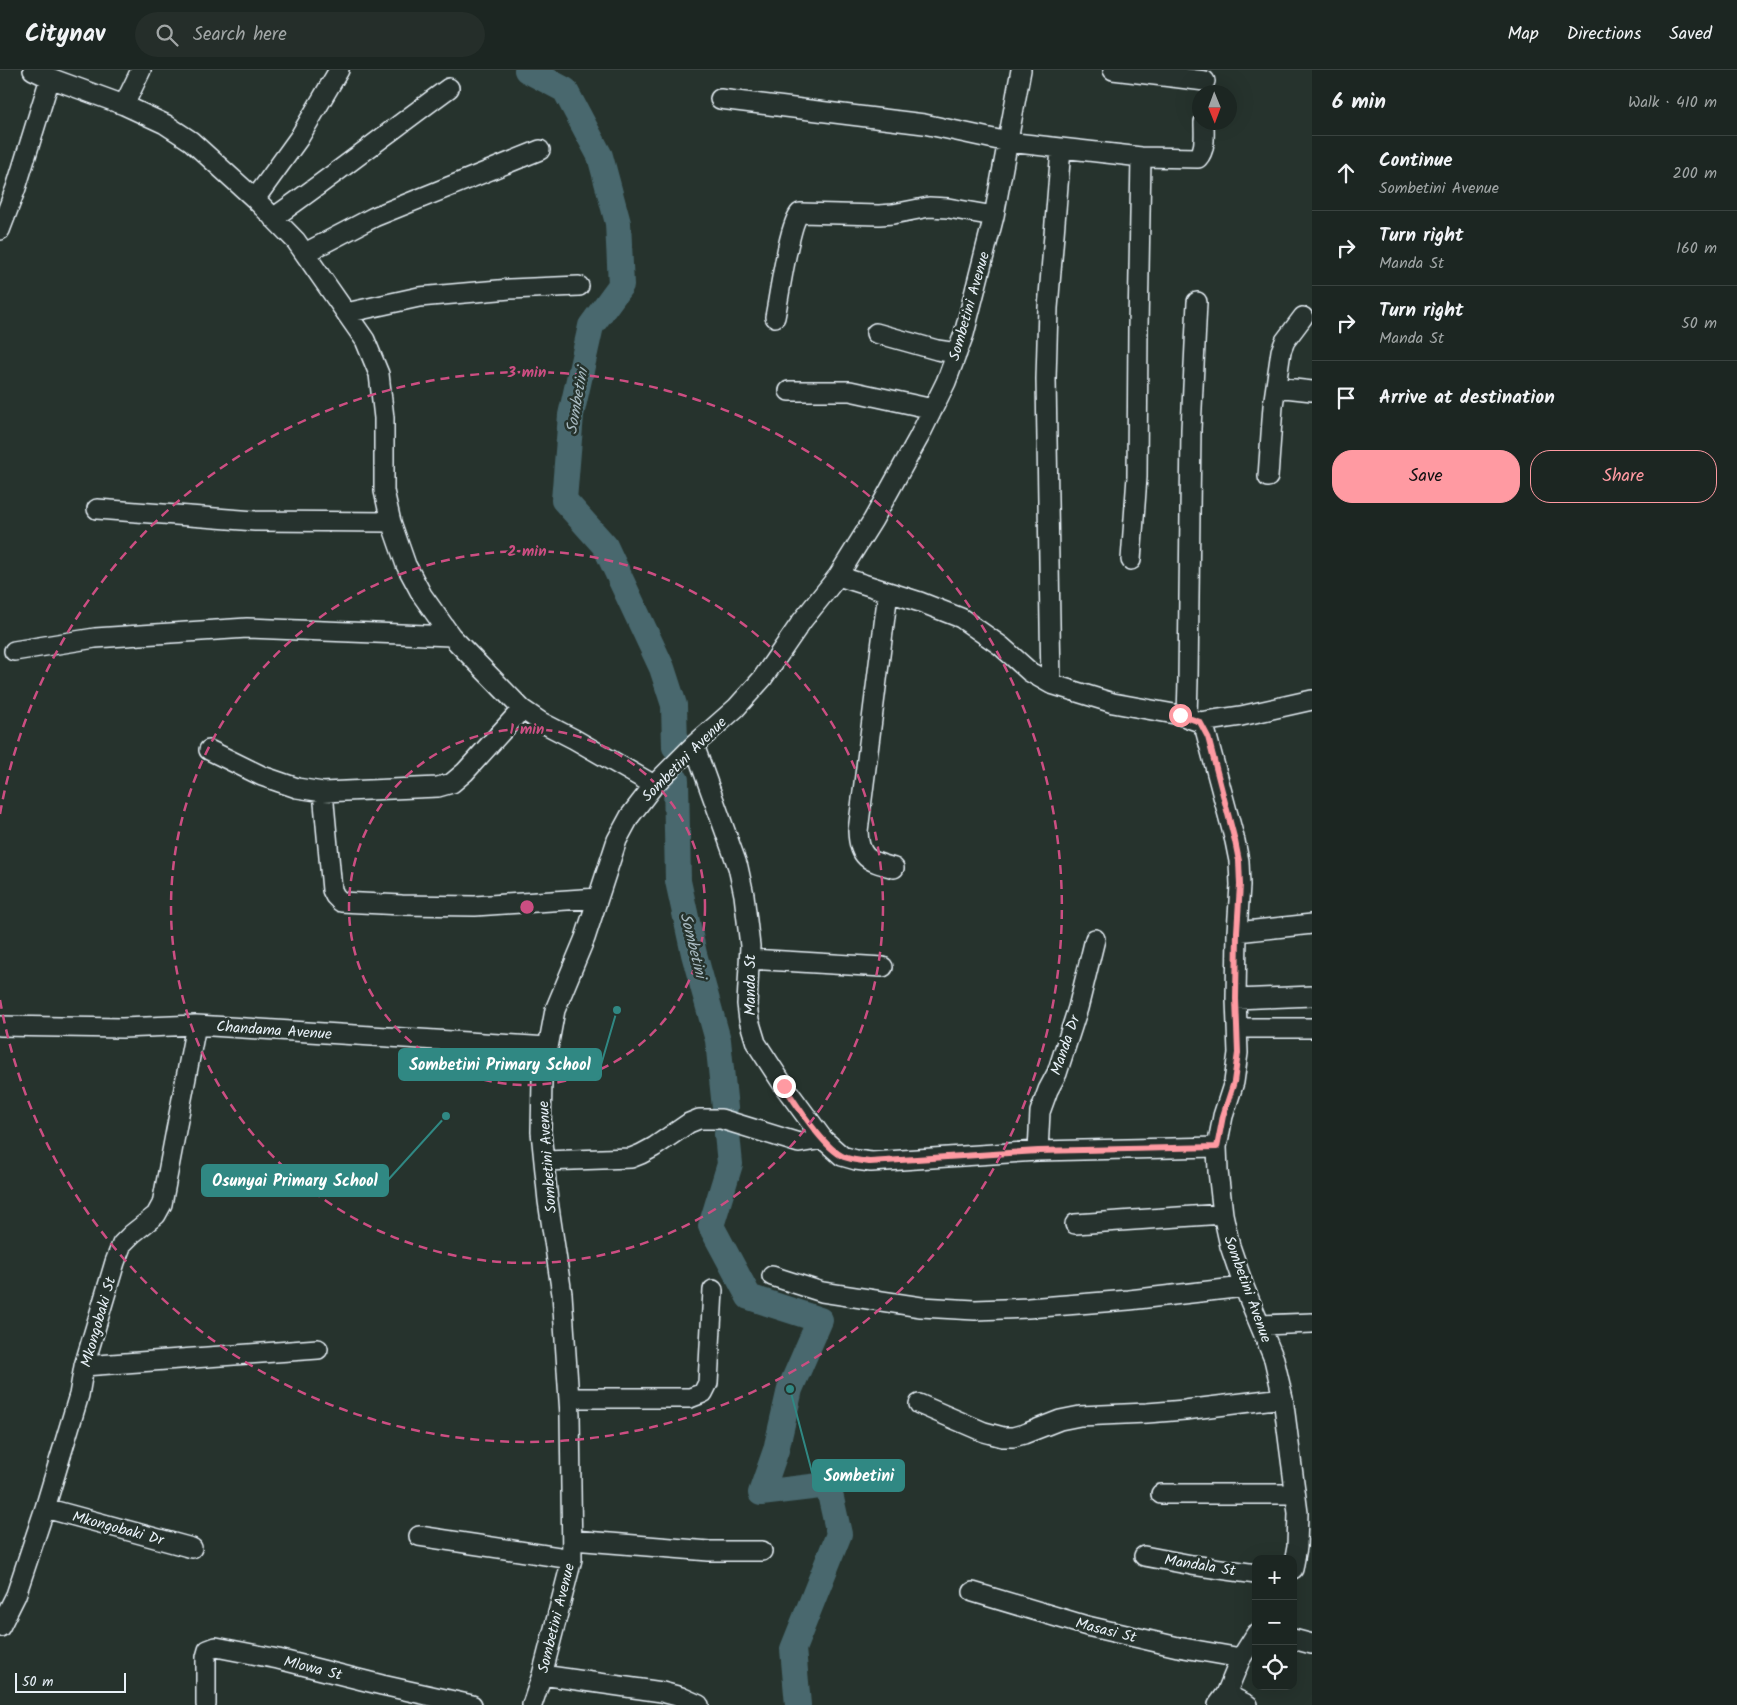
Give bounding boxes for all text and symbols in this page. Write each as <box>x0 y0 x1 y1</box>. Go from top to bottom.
search box <box>135 12 485 57</box>
text: Citynav <box>25 15 105 54</box>
text: Search here <box>193 20 287 50</box>
text: Map <box>1507 20 1539 49</box>
text: Directions <box>1567 20 1641 49</box>
text: Saved <box>1669 20 1712 49</box>
icon: search <box>153 21 181 49</box>
north arrow <box>1192 85 1237 130</box>
text: 6 min <box>1332 86 1386 119</box>
text: Walk · 410 m <box>1628 90 1717 115</box>
text: Continue <box>1379 146 1452 176</box>
icon: ahead <box>1332 159 1360 187</box>
text: 200 m <box>1673 161 1717 186</box>
text: Sombetini Avenue <box>1379 176 1499 201</box>
text: Turn right <box>1379 221 1464 251</box>
icon: right <box>1332 234 1360 262</box>
text: 160 m <box>1676 236 1717 261</box>
street label: Sombetini Avenue <box>943 249 997 364</box>
text: Manda St <box>1379 251 1444 276</box>
text: Turn right <box>1379 296 1464 326</box>
icon: right <box>1332 309 1360 337</box>
text: 50 m <box>1681 311 1717 336</box>
text: Manda St <box>1379 326 1444 351</box>
text: 3 min <box>507 361 546 385</box>
water label: Sombetini <box>559 363 596 436</box>
text: Arrive at destination <box>1379 383 1555 413</box>
icon: arrive <box>1332 384 1360 412</box>
button: Save <box>1332 450 1520 503</box>
button: Share <box>1530 450 1717 503</box>
text: 2 min <box>507 540 547 564</box>
route start <box>1169 704 1192 727</box>
street label: Sombetini Avenue <box>636 711 733 808</box>
text: 1 min <box>510 718 544 742</box>
centre of rings <box>518 898 536 916</box>
water label: Sombetini <box>672 910 713 984</box>
street label: Manda St <box>739 954 763 1016</box>
street label: Manda Dr <box>1044 1011 1088 1079</box>
street label: Chandama Avenue <box>215 1015 333 1047</box>
callout: Sombetini Primary School <box>399 1049 601 1080</box>
text: Sombetini Primary School <box>409 1053 591 1078</box>
route end <box>773 1075 796 1098</box>
street label: Sombetini Avenue <box>532 1100 564 1214</box>
callout: Osunyai Primary School <box>202 1165 388 1196</box>
text: Osunyai Primary School <box>212 1169 379 1194</box>
street label: Sombetini Avenue <box>1217 1232 1278 1347</box>
street label: Mkongobaki St <box>75 1274 123 1370</box>
callout: Sombetini <box>813 1460 904 1491</box>
text: Sombetini <box>824 1464 895 1489</box>
street label: Mkongobaki Dr <box>69 1505 167 1553</box>
street label: Mandala St <box>1162 1549 1237 1583</box>
map controls <box>1252 1555 1297 1690</box>
button: + <box>1252 1555 1297 1600</box>
street label: Sombetini Avenue <box>532 1561 582 1676</box>
button: − <box>1252 1600 1297 1645</box>
street label: Masasi St <box>1073 1612 1139 1650</box>
button: locate <box>1252 1645 1297 1690</box>
street label: Mlowa St <box>281 1650 345 1688</box>
scale bar <box>15 1670 126 1693</box>
text: 50 m <box>22 1671 53 1693</box>

